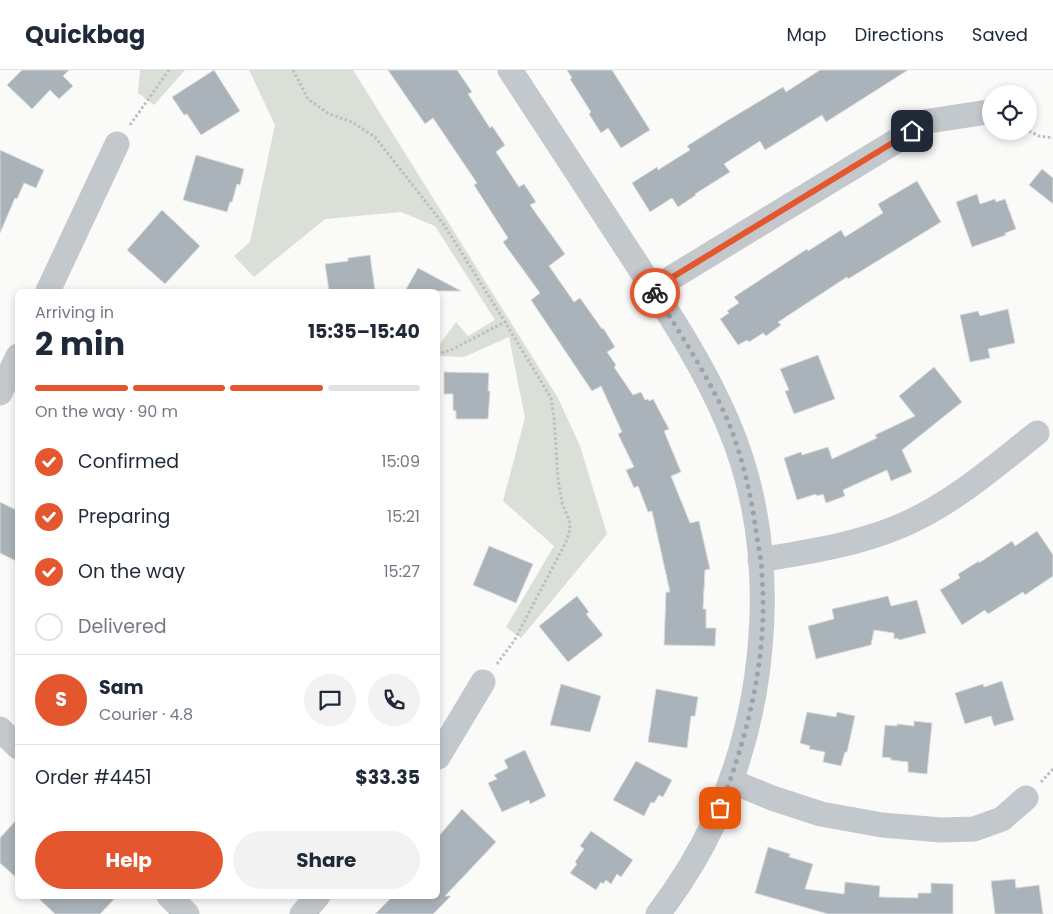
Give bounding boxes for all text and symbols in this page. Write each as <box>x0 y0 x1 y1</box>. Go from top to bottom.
text: Quickbag <box>25 18 145 51</box>
text: Map <box>787 22 826 47</box>
text: Directions <box>854 22 944 47</box>
text: Saved <box>972 22 1028 47</box>
map controls <box>982 85 1037 140</box>
button: locate <box>982 85 1037 140</box>
pin <box>891 110 933 152</box>
icon: home <box>898 117 926 145</box>
courier <box>630 268 680 318</box>
icon: bike <box>641 279 669 307</box>
text: Arriving in <box>35 301 114 324</box>
text: 15:35–15:40 <box>308 318 420 345</box>
text: 2 min <box>35 321 125 366</box>
text: On the way · 90 m <box>35 400 178 423</box>
icon: check <box>35 448 63 476</box>
text: Confirmed <box>78 448 179 475</box>
text: 15:09 <box>381 450 420 473</box>
icon: check <box>35 503 63 531</box>
text: Preparing <box>78 503 170 530</box>
text: 15:21 <box>387 505 420 528</box>
icon: check <box>35 558 63 586</box>
text: On the way <box>78 558 185 585</box>
text: 15:27 <box>383 560 420 583</box>
text: Delivered <box>78 613 167 640</box>
text: Sam <box>99 674 144 701</box>
button: chat <box>304 674 356 726</box>
button: phone <box>368 674 420 726</box>
text: S <box>55 686 67 713</box>
text: Courier · 4.8 <box>99 703 193 726</box>
text: Order #4451 <box>35 764 152 791</box>
text: $33.35 <box>355 764 420 791</box>
pin <box>699 787 741 829</box>
icon: bag <box>706 794 734 822</box>
button: Help <box>35 831 223 889</box>
button: Share <box>233 831 420 889</box>

